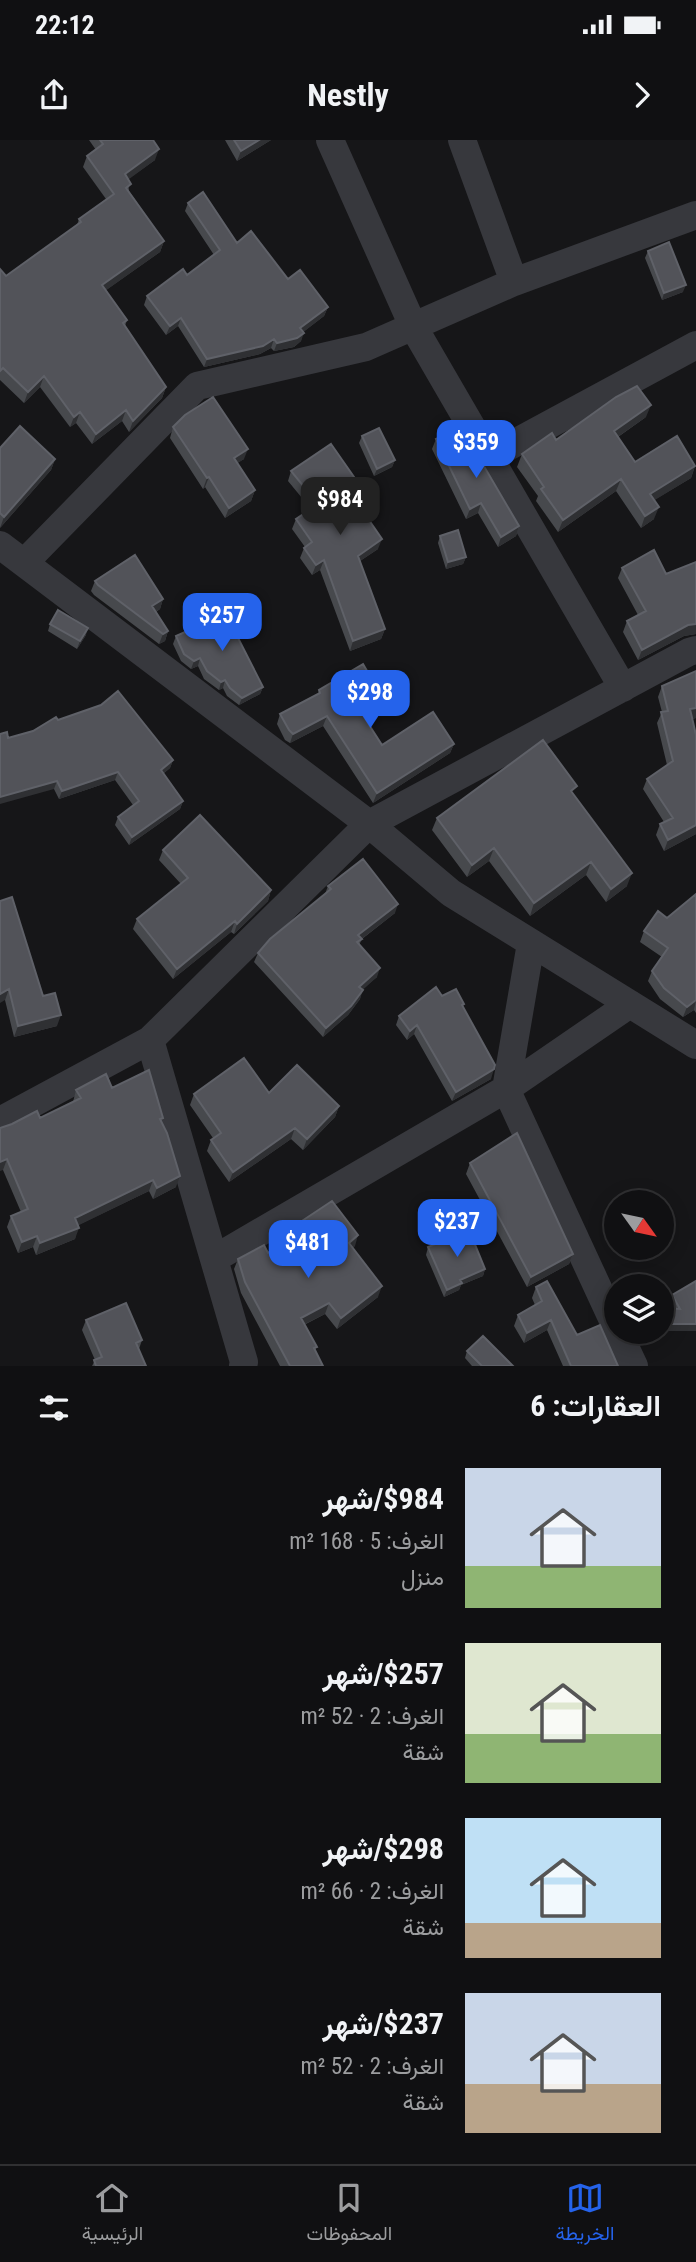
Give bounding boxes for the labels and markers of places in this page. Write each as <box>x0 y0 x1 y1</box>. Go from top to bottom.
pin: $359 <box>435 420 517 480</box>
pin: $984 <box>299 478 381 537</box>
pin: $257 <box>181 594 263 653</box>
pin: $298 <box>329 670 411 730</box>
pin: $237 <box>416 1200 498 1259</box>
pin: $481 <box>267 1220 349 1280</box>

